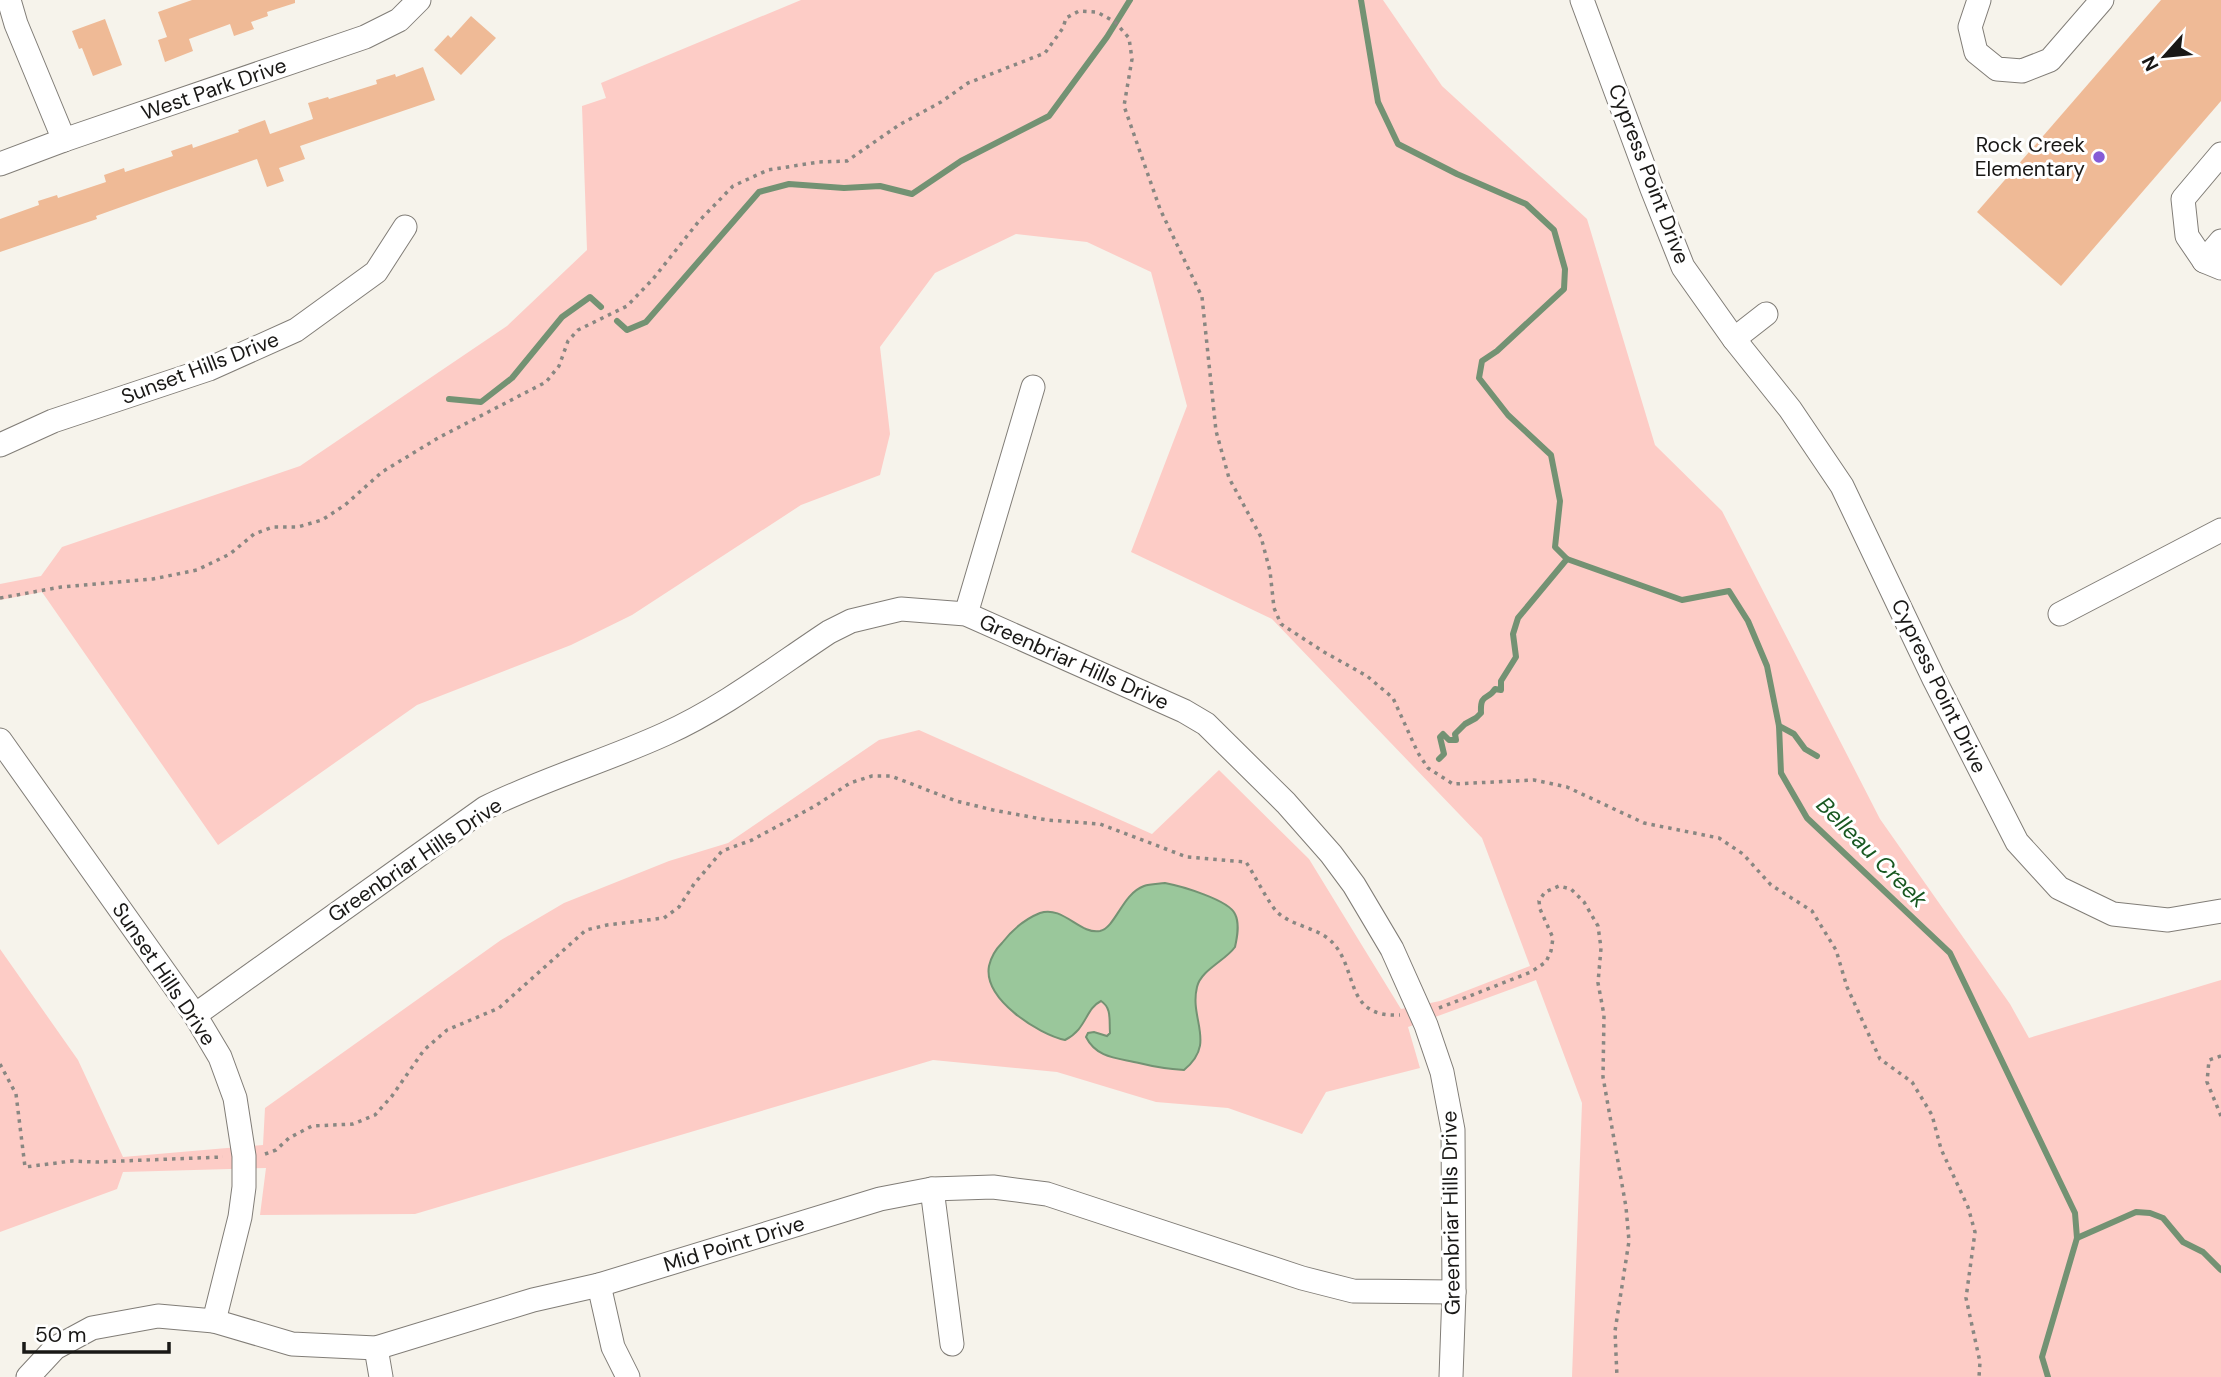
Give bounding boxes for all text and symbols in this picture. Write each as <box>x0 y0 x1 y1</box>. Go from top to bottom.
north arrow <box>2130 21 2200 91</box>
street label: West Park Drive <box>138 51 290 127</box>
text: N <box>2136 52 2165 75</box>
street label: Cypress Point Drive <box>1602 80 1696 268</box>
place label: Rock Creek Elementary <box>1975 131 2085 183</box>
marker: Rock Creek Elementary <box>2091 149 2107 165</box>
street label: Sunset Hills Drive <box>117 325 283 411</box>
street label: Cypress Point Drive <box>1885 594 1993 778</box>
street label: Greenbriar Hills Drive <box>975 608 1173 716</box>
water label: Belleau Creek <box>1810 790 1934 914</box>
street label: Greenbriar Hills Drive <box>322 791 508 929</box>
street label: Sunset Hills Drive <box>106 897 222 1051</box>
street label: Greenbriar Hills Drive <box>1435 1110 1467 1315</box>
street label: Mid Point Drive <box>660 1209 808 1279</box>
scale bar <box>24 1310 170 1354</box>
text: 50 m <box>35 1321 86 1349</box>

